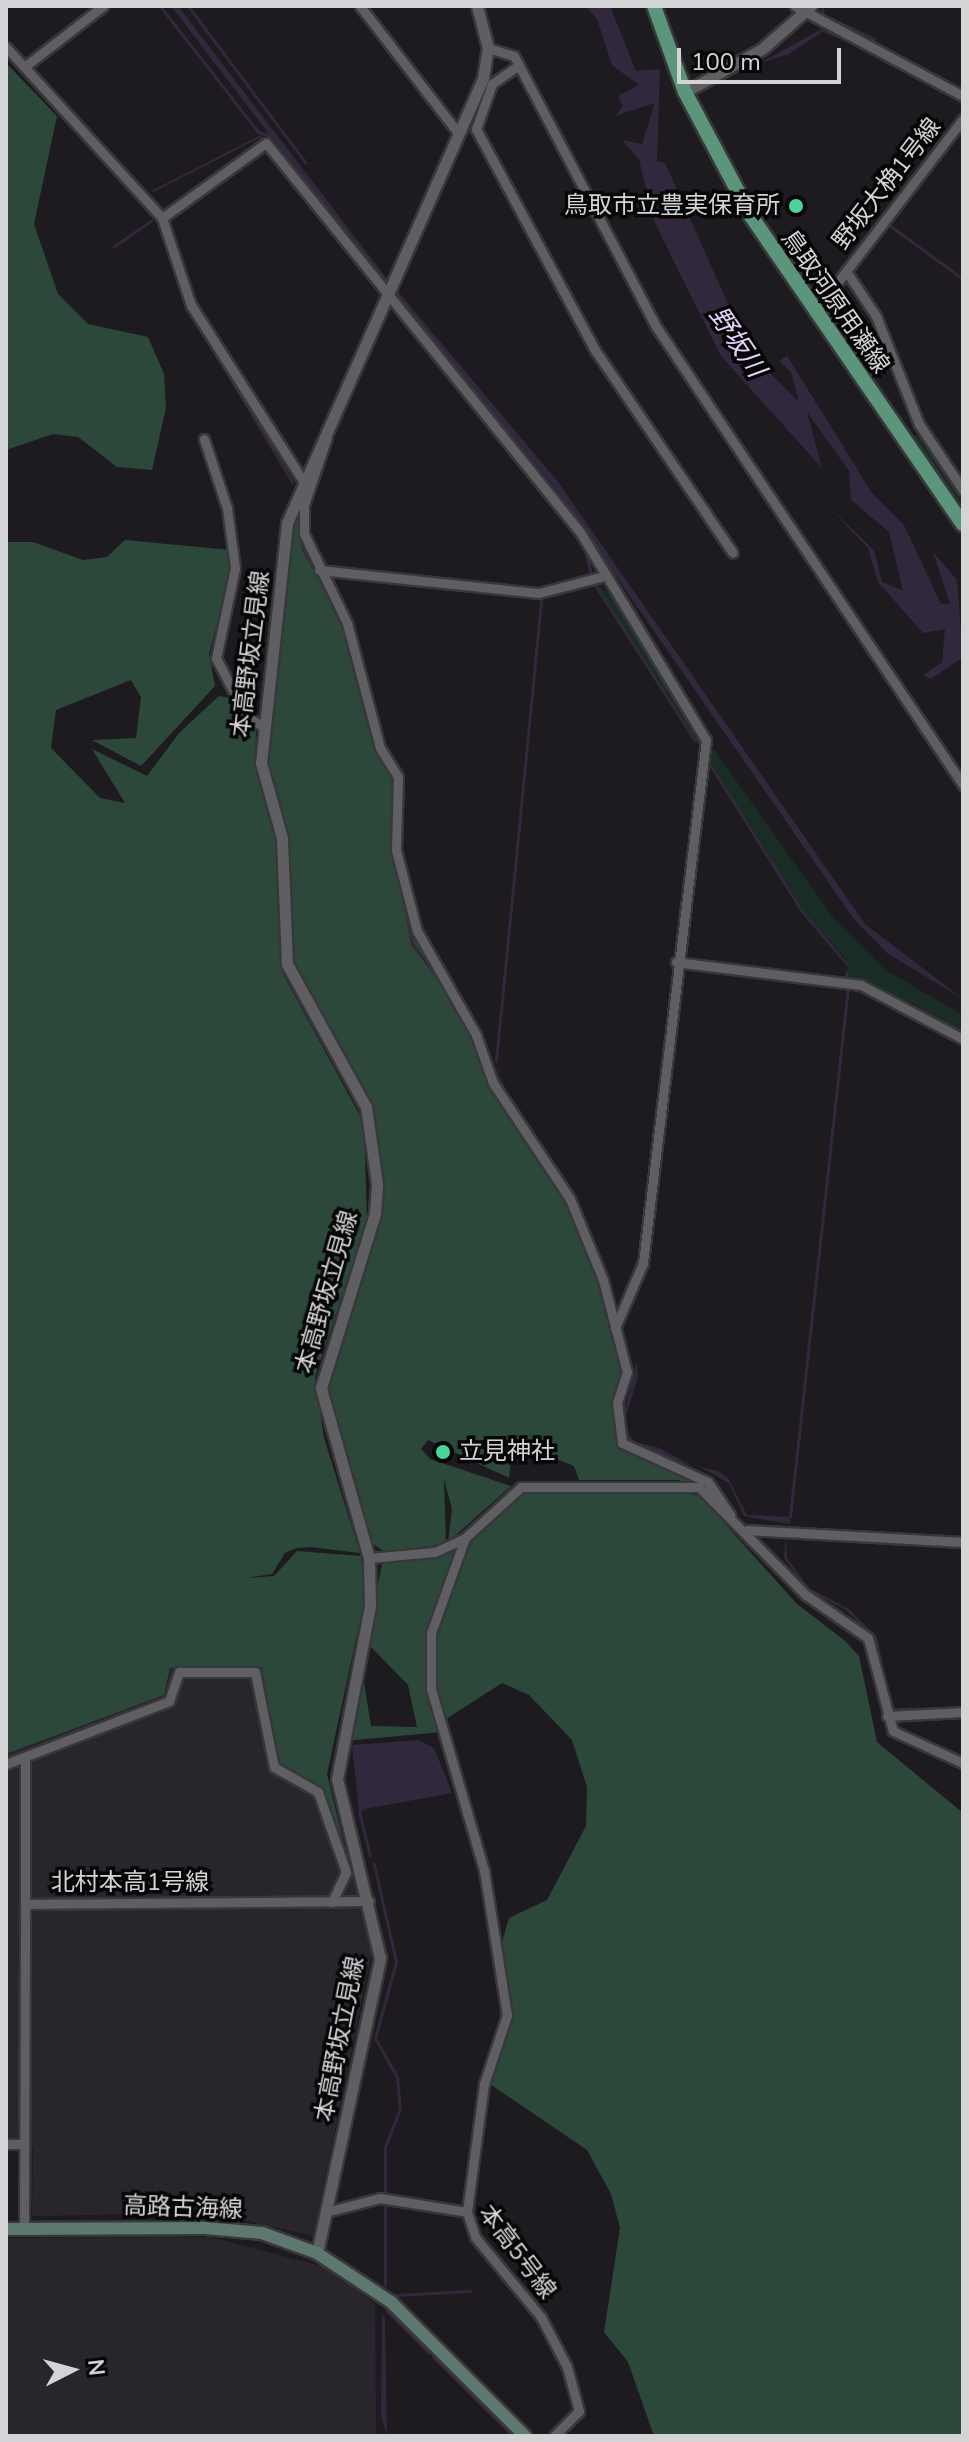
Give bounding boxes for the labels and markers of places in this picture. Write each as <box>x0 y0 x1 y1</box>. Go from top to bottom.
place label: 鳥取市立豊実保育所 <box>564 192 780 220</box>
marker: 鳥取市立豊実保育所 <box>787 197 805 215</box>
place label: 立見神社 <box>459 1438 555 1466</box>
marker: 立見神社 <box>434 1443 452 1461</box>

